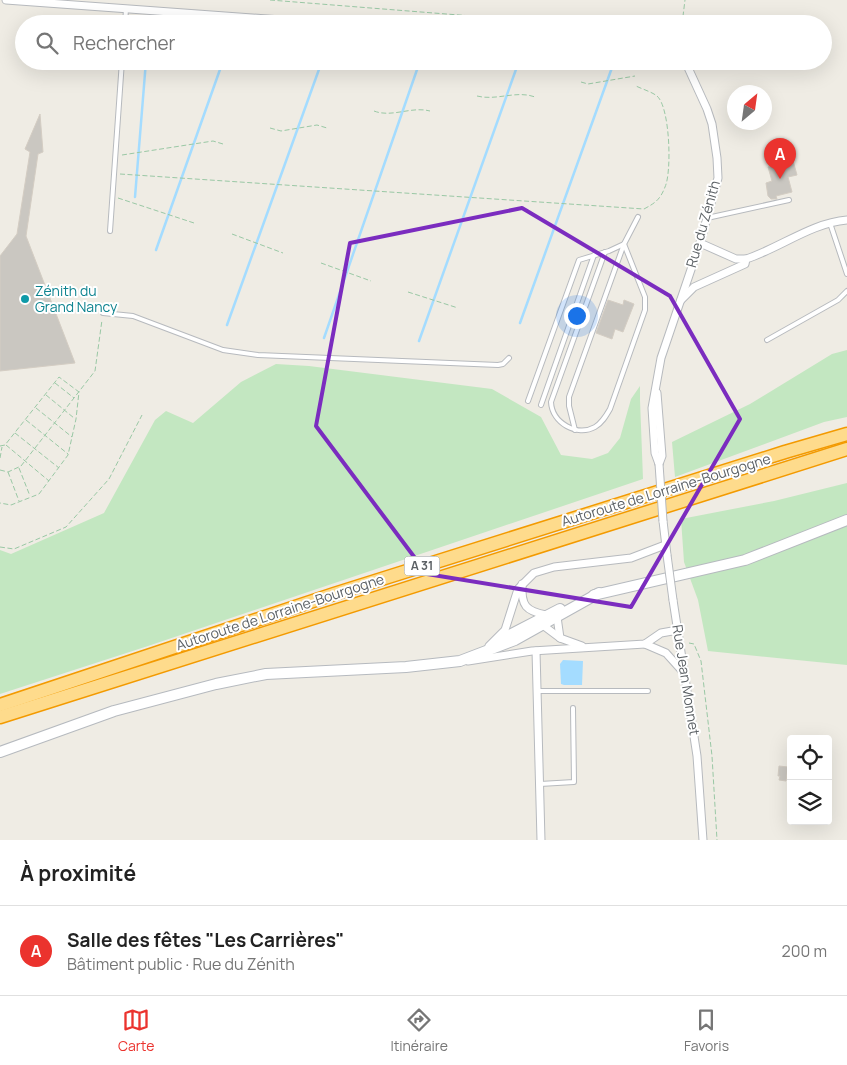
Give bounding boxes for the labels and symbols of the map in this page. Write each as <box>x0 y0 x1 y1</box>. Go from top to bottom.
north arrow <box>727 85 772 130</box>
pin: A <box>764 138 796 179</box>
street label: Rue du Zénith <box>681 178 724 270</box>
place label: Zénith du Grand Nancy <box>35 281 118 316</box>
marker: Zénith du Grand Nancy <box>19 293 31 305</box>
your location <box>564 303 590 329</box>
street label: Autoroute de Lorraine-Bourgogne <box>559 449 773 530</box>
road number: A 31 <box>404 556 440 576</box>
street label: Autoroute de Lorraine-Bourgogne <box>173 569 386 654</box>
street label: Rue Jean Monnet <box>668 623 705 737</box>

